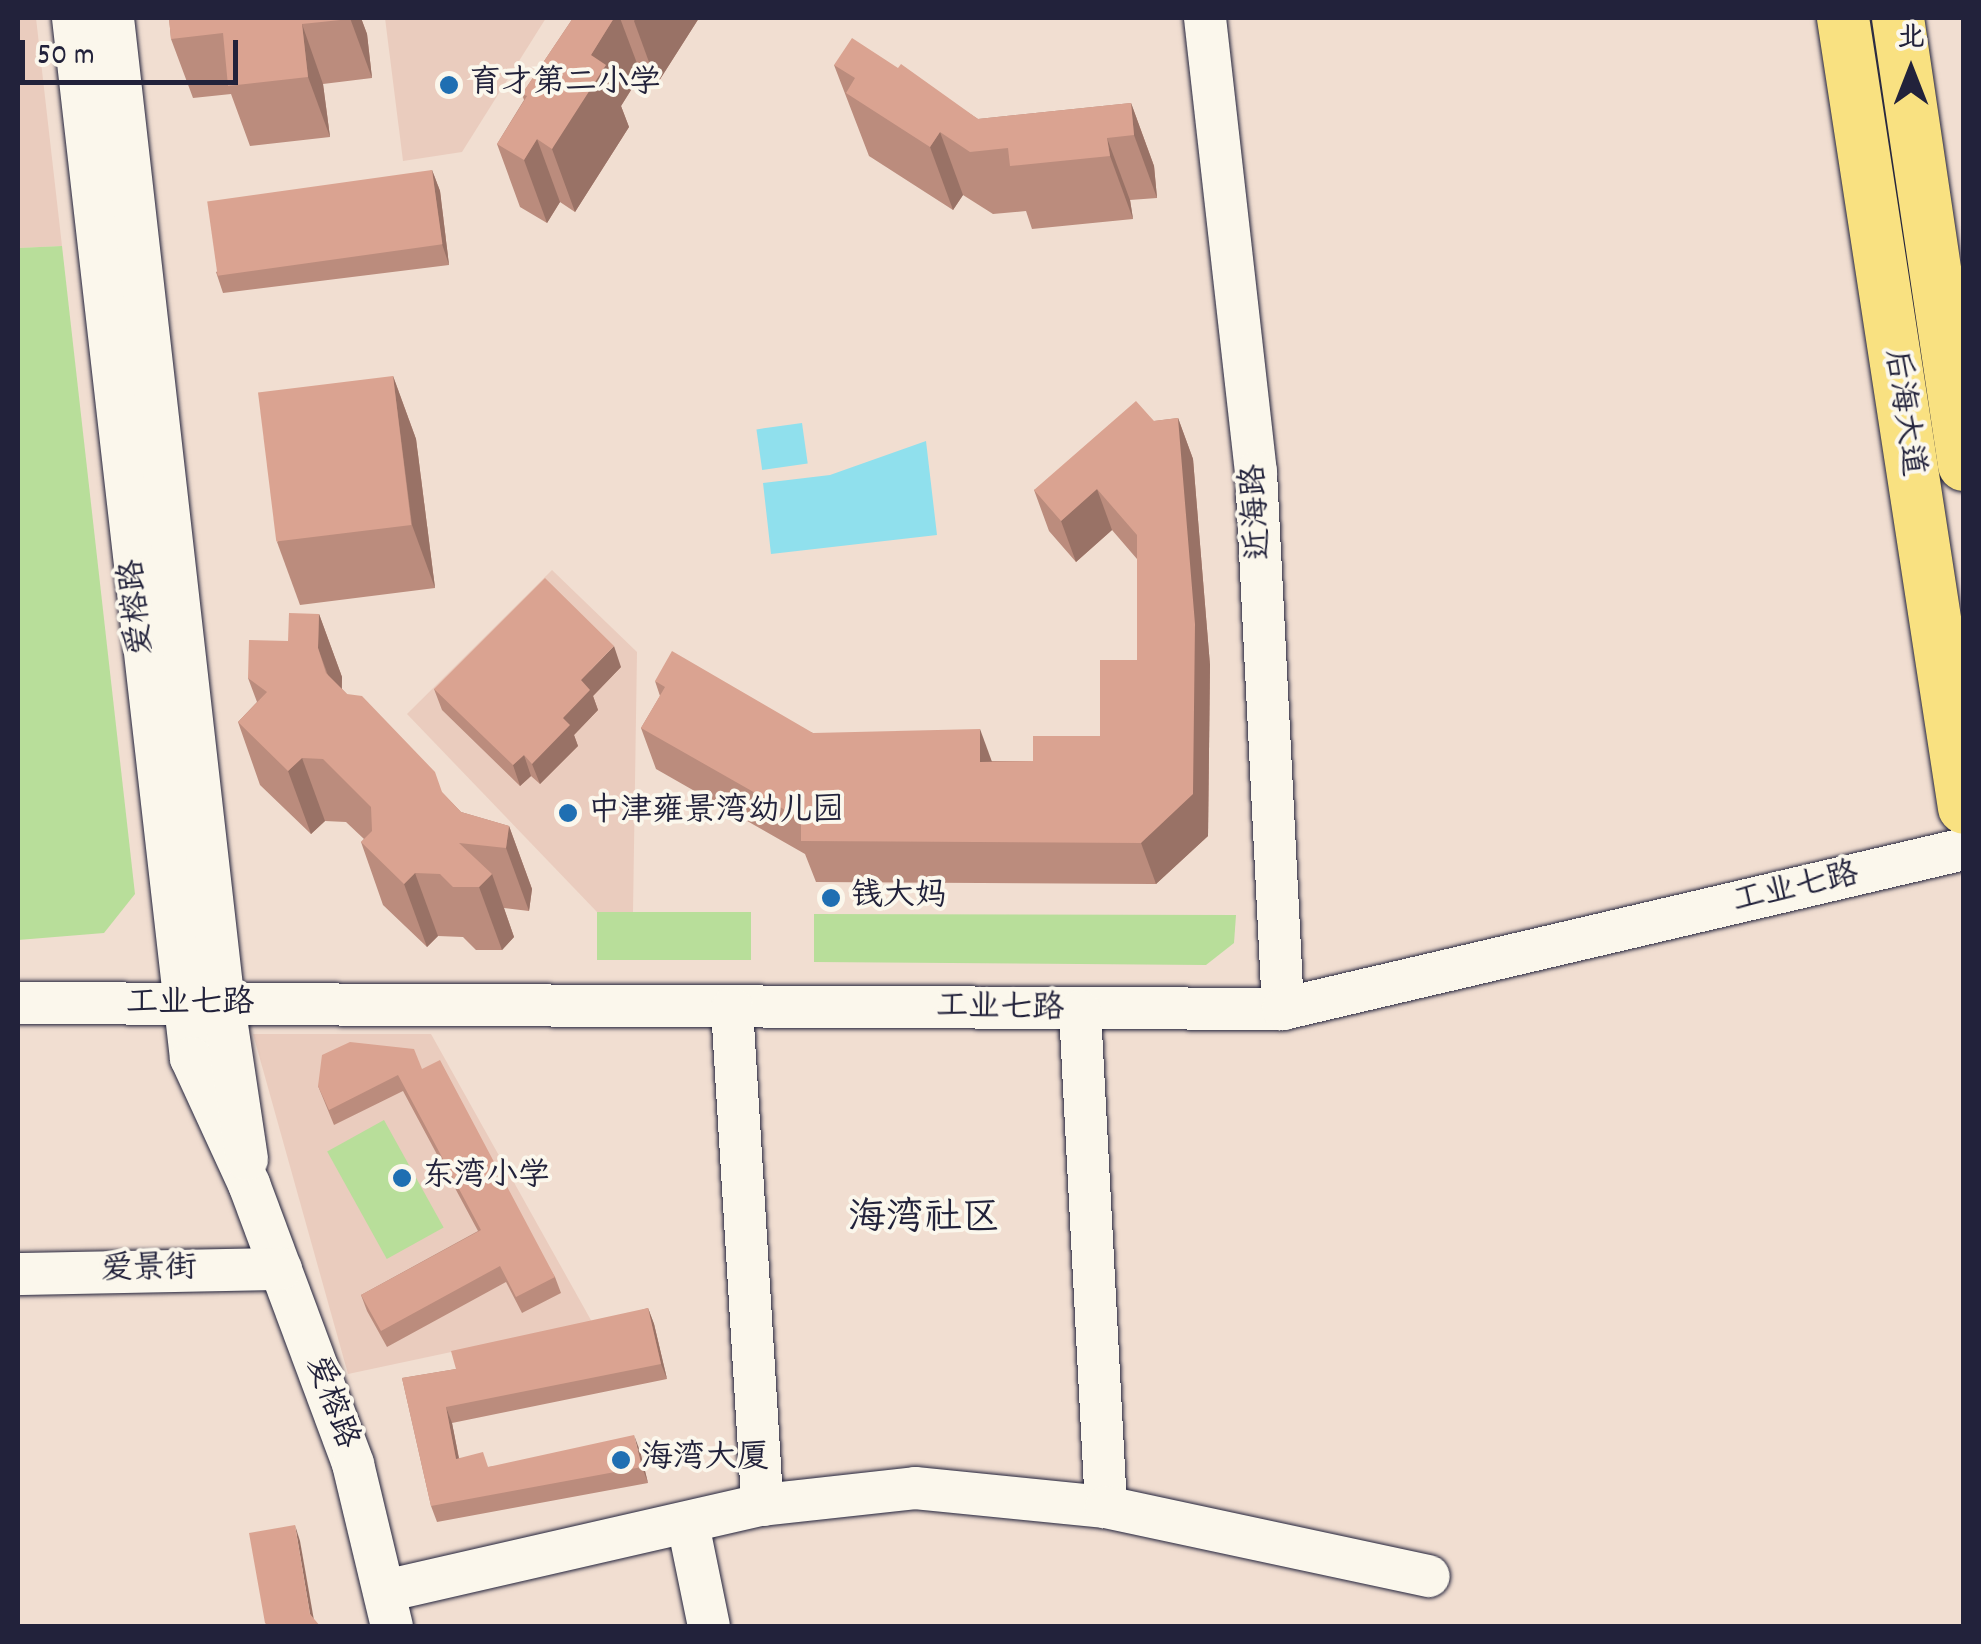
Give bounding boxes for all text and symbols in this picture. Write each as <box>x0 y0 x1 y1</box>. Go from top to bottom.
scale bar <box>25 20 242 82</box>
north arrow <box>1861 20 1961 120</box>
text: 北 <box>1897 20 1925 60</box>
text: 50 m <box>37 36 95 79</box>
place label: 育才第二小学 <box>469 66 661 104</box>
marker: 育才第二小学 <box>438 74 460 96</box>
street label: 后海大道 <box>1874 347 1930 479</box>
street label: 近海路 <box>1236 463 1282 561</box>
street label: 爱榕路 <box>115 557 163 657</box>
place label: 中津雍景湾幼儿园 <box>588 794 844 832</box>
marker: 中津雍景湾幼儿园 <box>557 802 579 824</box>
street label: 工业七路 <box>1729 857 1863 923</box>
place label: 钱大妈 <box>851 879 947 917</box>
marker: 钱大妈 <box>820 887 842 909</box>
street label: 工业七路 <box>126 986 254 1024</box>
street label: 工业七路 <box>936 990 1064 1030</box>
place label: 东湾小学 <box>422 1159 550 1197</box>
marker: 东湾小学 <box>391 1167 413 1189</box>
district label: 海湾社区 <box>848 1198 1000 1244</box>
street label: 爱景街 <box>101 1251 197 1291</box>
street label: 爱榕路 <box>296 1351 364 1455</box>
place label: 海湾大厦 <box>641 1441 769 1479</box>
marker: 海湾大厦 <box>610 1449 632 1471</box>

